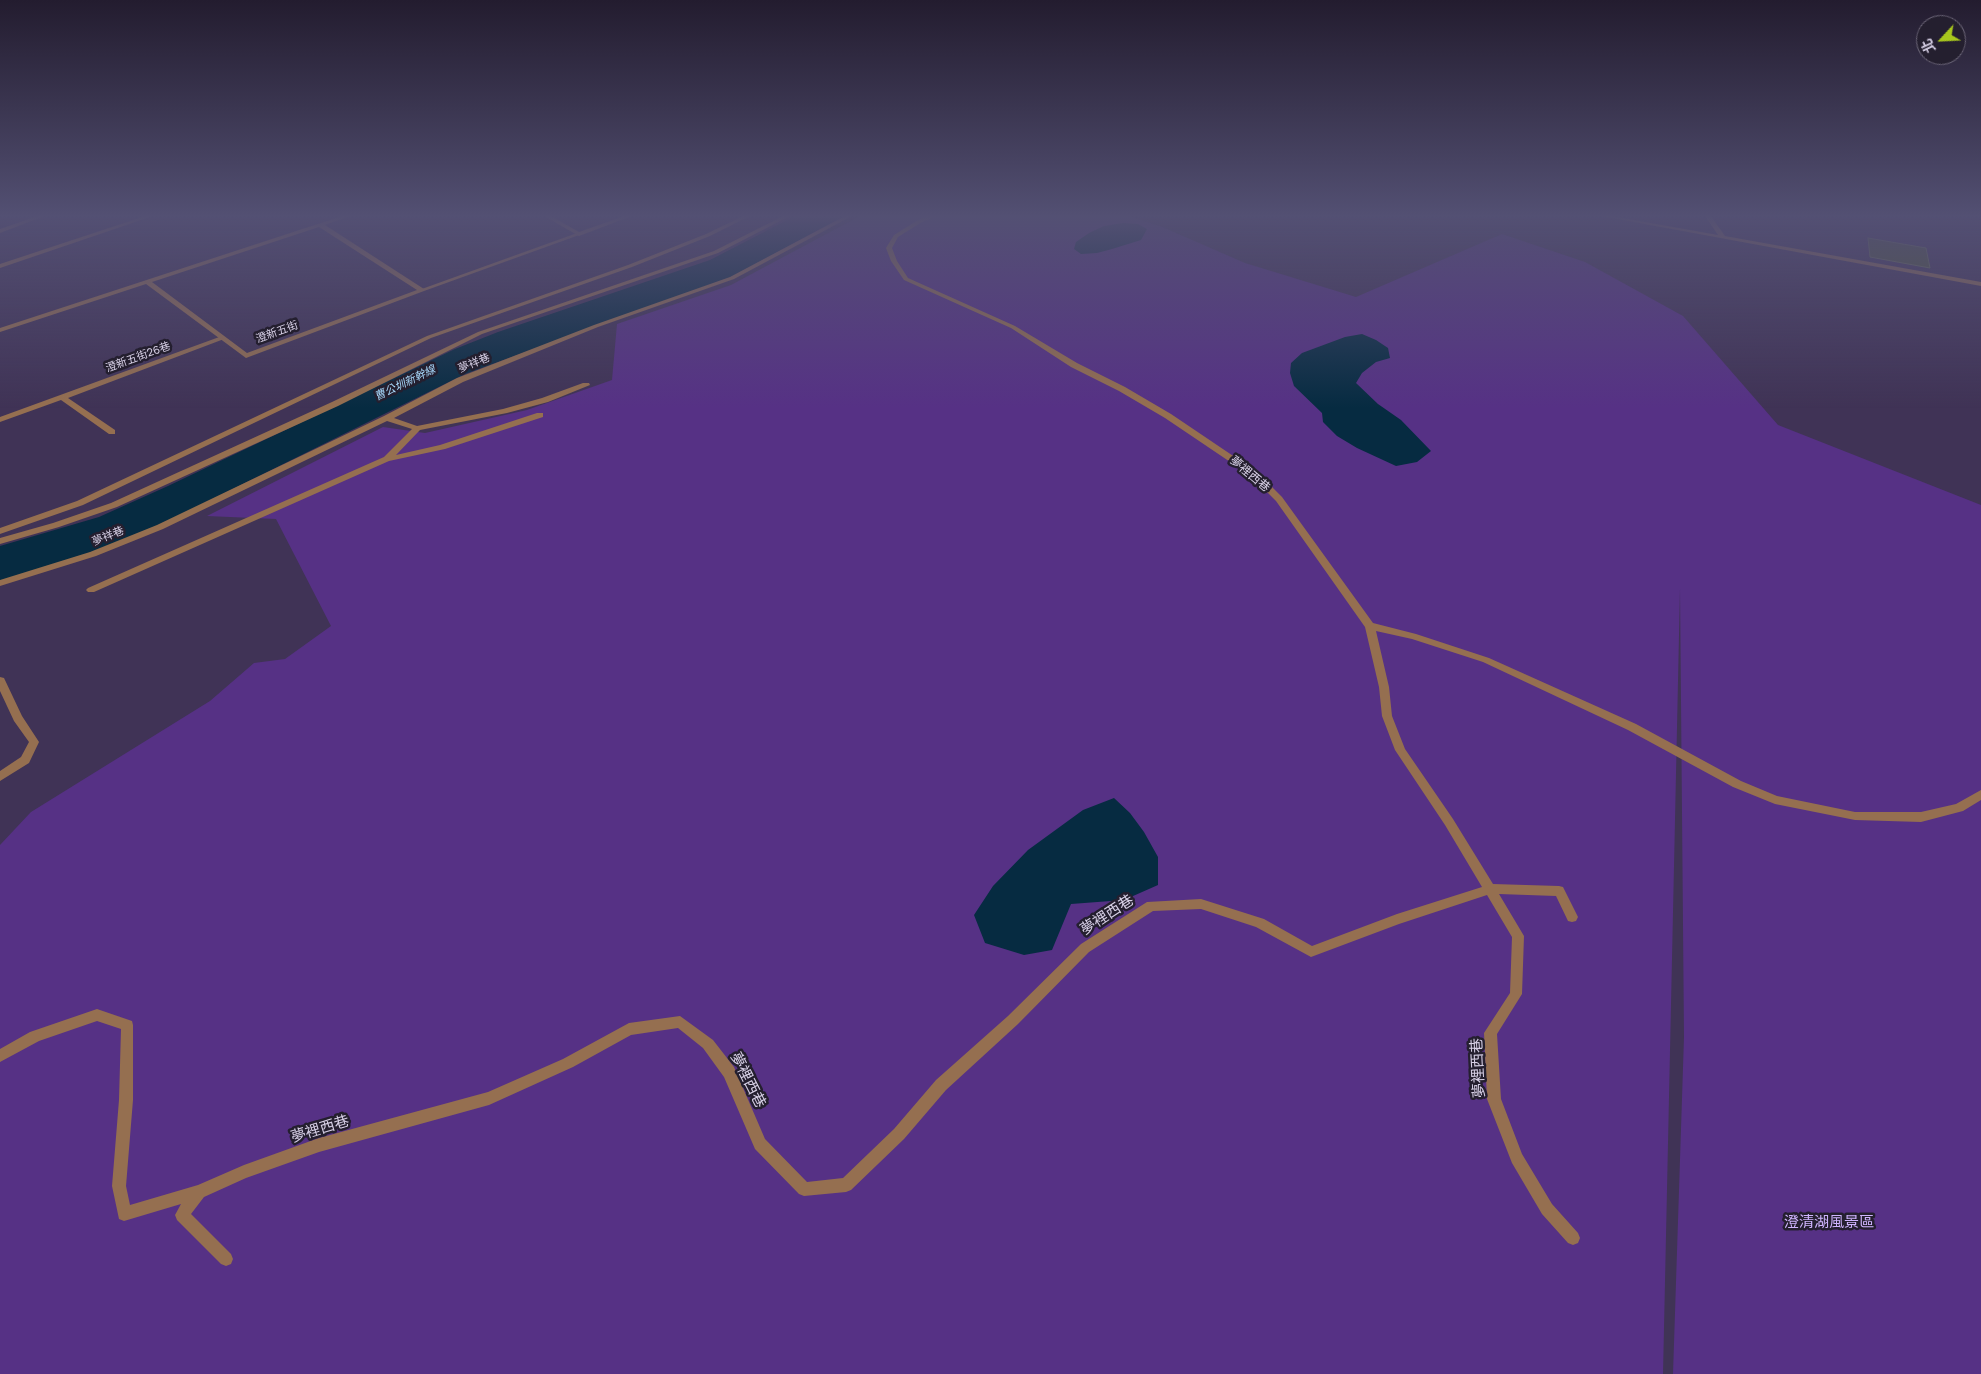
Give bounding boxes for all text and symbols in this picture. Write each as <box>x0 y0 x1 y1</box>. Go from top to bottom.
north arrow <box>1916 15 1966 65</box>
text: 北 <box>1917 36 1939 56</box>
street label: 澄新五街 <box>254 318 300 346</box>
street label: 澄新五街26巷 <box>104 339 172 375</box>
street label: 夢祥巷 <box>456 351 492 375</box>
water label: 曹公圳新幹線 <box>372 363 438 403</box>
street label: 夢裡西巷 <box>1227 453 1273 495</box>
street label: 夢祥巷 <box>90 524 126 548</box>
street label: 夢裡西巷 <box>1077 891 1137 939</box>
street label: 夢裡西巷 <box>1467 1038 1489 1098</box>
street label: 夢裡西巷 <box>726 1049 770 1111</box>
street label: 夢裡西巷 <box>289 1112 351 1146</box>
park label: 澄清湖風景區 <box>1784 1213 1874 1231</box>

